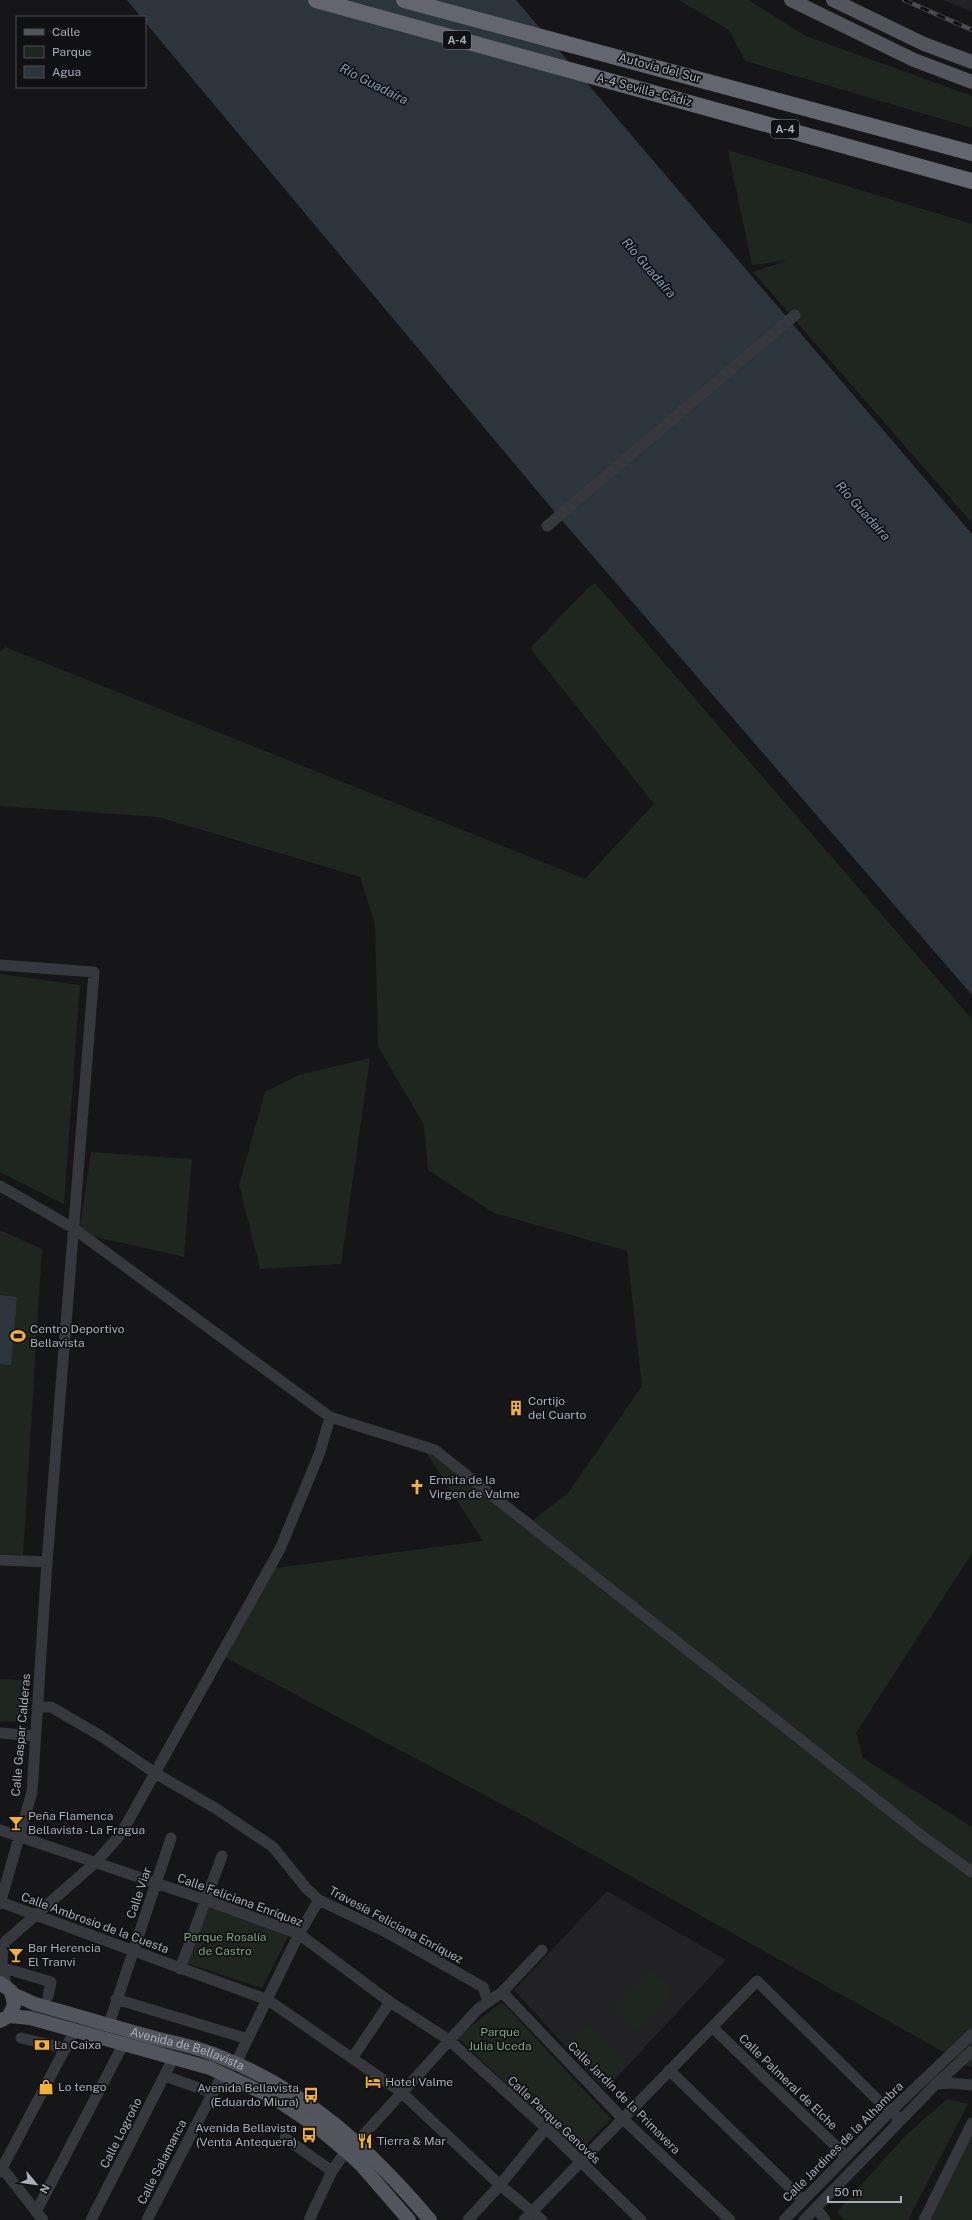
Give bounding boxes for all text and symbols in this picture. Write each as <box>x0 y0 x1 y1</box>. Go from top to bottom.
legend <box>16 16 146 88</box>
text: Calle <box>52 25 81 39</box>
road number: A-4 <box>443 31 471 49</box>
text: Parque <box>52 45 92 59</box>
street label: Autovía del Sur <box>617 50 703 86</box>
water label: Río Guadaíra <box>337 60 411 108</box>
text: Agua <box>52 65 81 79</box>
street label: A-4 Sevilla - Cádiz <box>595 70 694 110</box>
road number: A-4 <box>771 120 799 138</box>
water label: Río Guadaíra <box>619 235 679 301</box>
water label: Río Guadaíra <box>833 478 894 544</box>
place label: Centro Deportivo Bellavista <box>30 1322 125 1350</box>
sports icon: Centro Deportivo Bellavista <box>9 1327 27 1345</box>
place label: Cortijo del Cuarto <box>528 1394 586 1422</box>
building icon: Cortijo del Cuarto <box>507 1399 525 1417</box>
place label: Ermita de la Virgen de Valme <box>429 1473 520 1501</box>
church icon: Ermita de la Virgen de Valme <box>408 1478 426 1496</box>
street label: Calle Gaspar Calderas <box>9 1673 33 1797</box>
place label: Peña Flamenca Bellavista - La Fragua <box>28 1809 145 1837</box>
bar icon: Peña Flamenca Bellavista - La Fragua <box>7 1814 25 1832</box>
street label: Calle Viar <box>124 1865 154 1920</box>
street label: Calle Feliciana Enríquez <box>175 1871 305 1929</box>
street label: Travesía Feliciana Enríquez <box>326 1884 466 1966</box>
street label: Calle Ambrosio de la Cuesta <box>19 1890 171 1956</box>
park label: Parque Rosalía de Castro <box>183 1930 267 1958</box>
place label: Bar Herencia El Tranvi <box>28 1941 101 1969</box>
bar icon: Bar Herencia El Tranvi <box>7 1946 25 1964</box>
street label: Avenida de Bellavista <box>129 2025 247 2073</box>
park label: Parque Julia Uceda <box>468 2025 532 2053</box>
street label: Calle Palmeral de Elche <box>736 2031 840 2133</box>
bank icon: La Caixa <box>33 2036 51 2054</box>
place label: La Caixa <box>54 2038 101 2052</box>
street label: Calle Jardín de la Primavera <box>565 2039 683 2157</box>
hotel icon: Hotel Valme <box>364 2073 382 2091</box>
street label: Calle Parque Genovés <box>505 2073 603 2167</box>
place label: Hotel Valme <box>385 2075 453 2089</box>
shop icon: Lo tengo <box>37 2078 55 2096</box>
street label: Calle Jardines de la Alhambra <box>780 2079 906 2205</box>
place label: Lo tengo <box>58 2080 107 2094</box>
place label: Avenida Bellavista (Eduardo Miura) <box>197 2081 299 2109</box>
bus stop icon: Avenida Bellavista (Eduardo Miura) <box>302 2086 320 2104</box>
street label: Calle Logroño <box>97 2095 145 2171</box>
street label: Calle Salamanca <box>135 2117 189 2207</box>
place label: Avenida Bellavista (Venta Antequera) <box>195 2121 297 2149</box>
bus stop icon: Avenida Bellavista (Venta Antequera) <box>300 2126 318 2144</box>
restaurant icon: Tierra & Mar <box>356 2132 374 2150</box>
place label: Tierra & Mar <box>377 2134 446 2148</box>
north arrow <box>16 2164 56 2204</box>
scale bar <box>828 2178 901 2204</box>
text: N <box>37 2182 52 2196</box>
text: 50 m <box>834 2185 862 2199</box>

